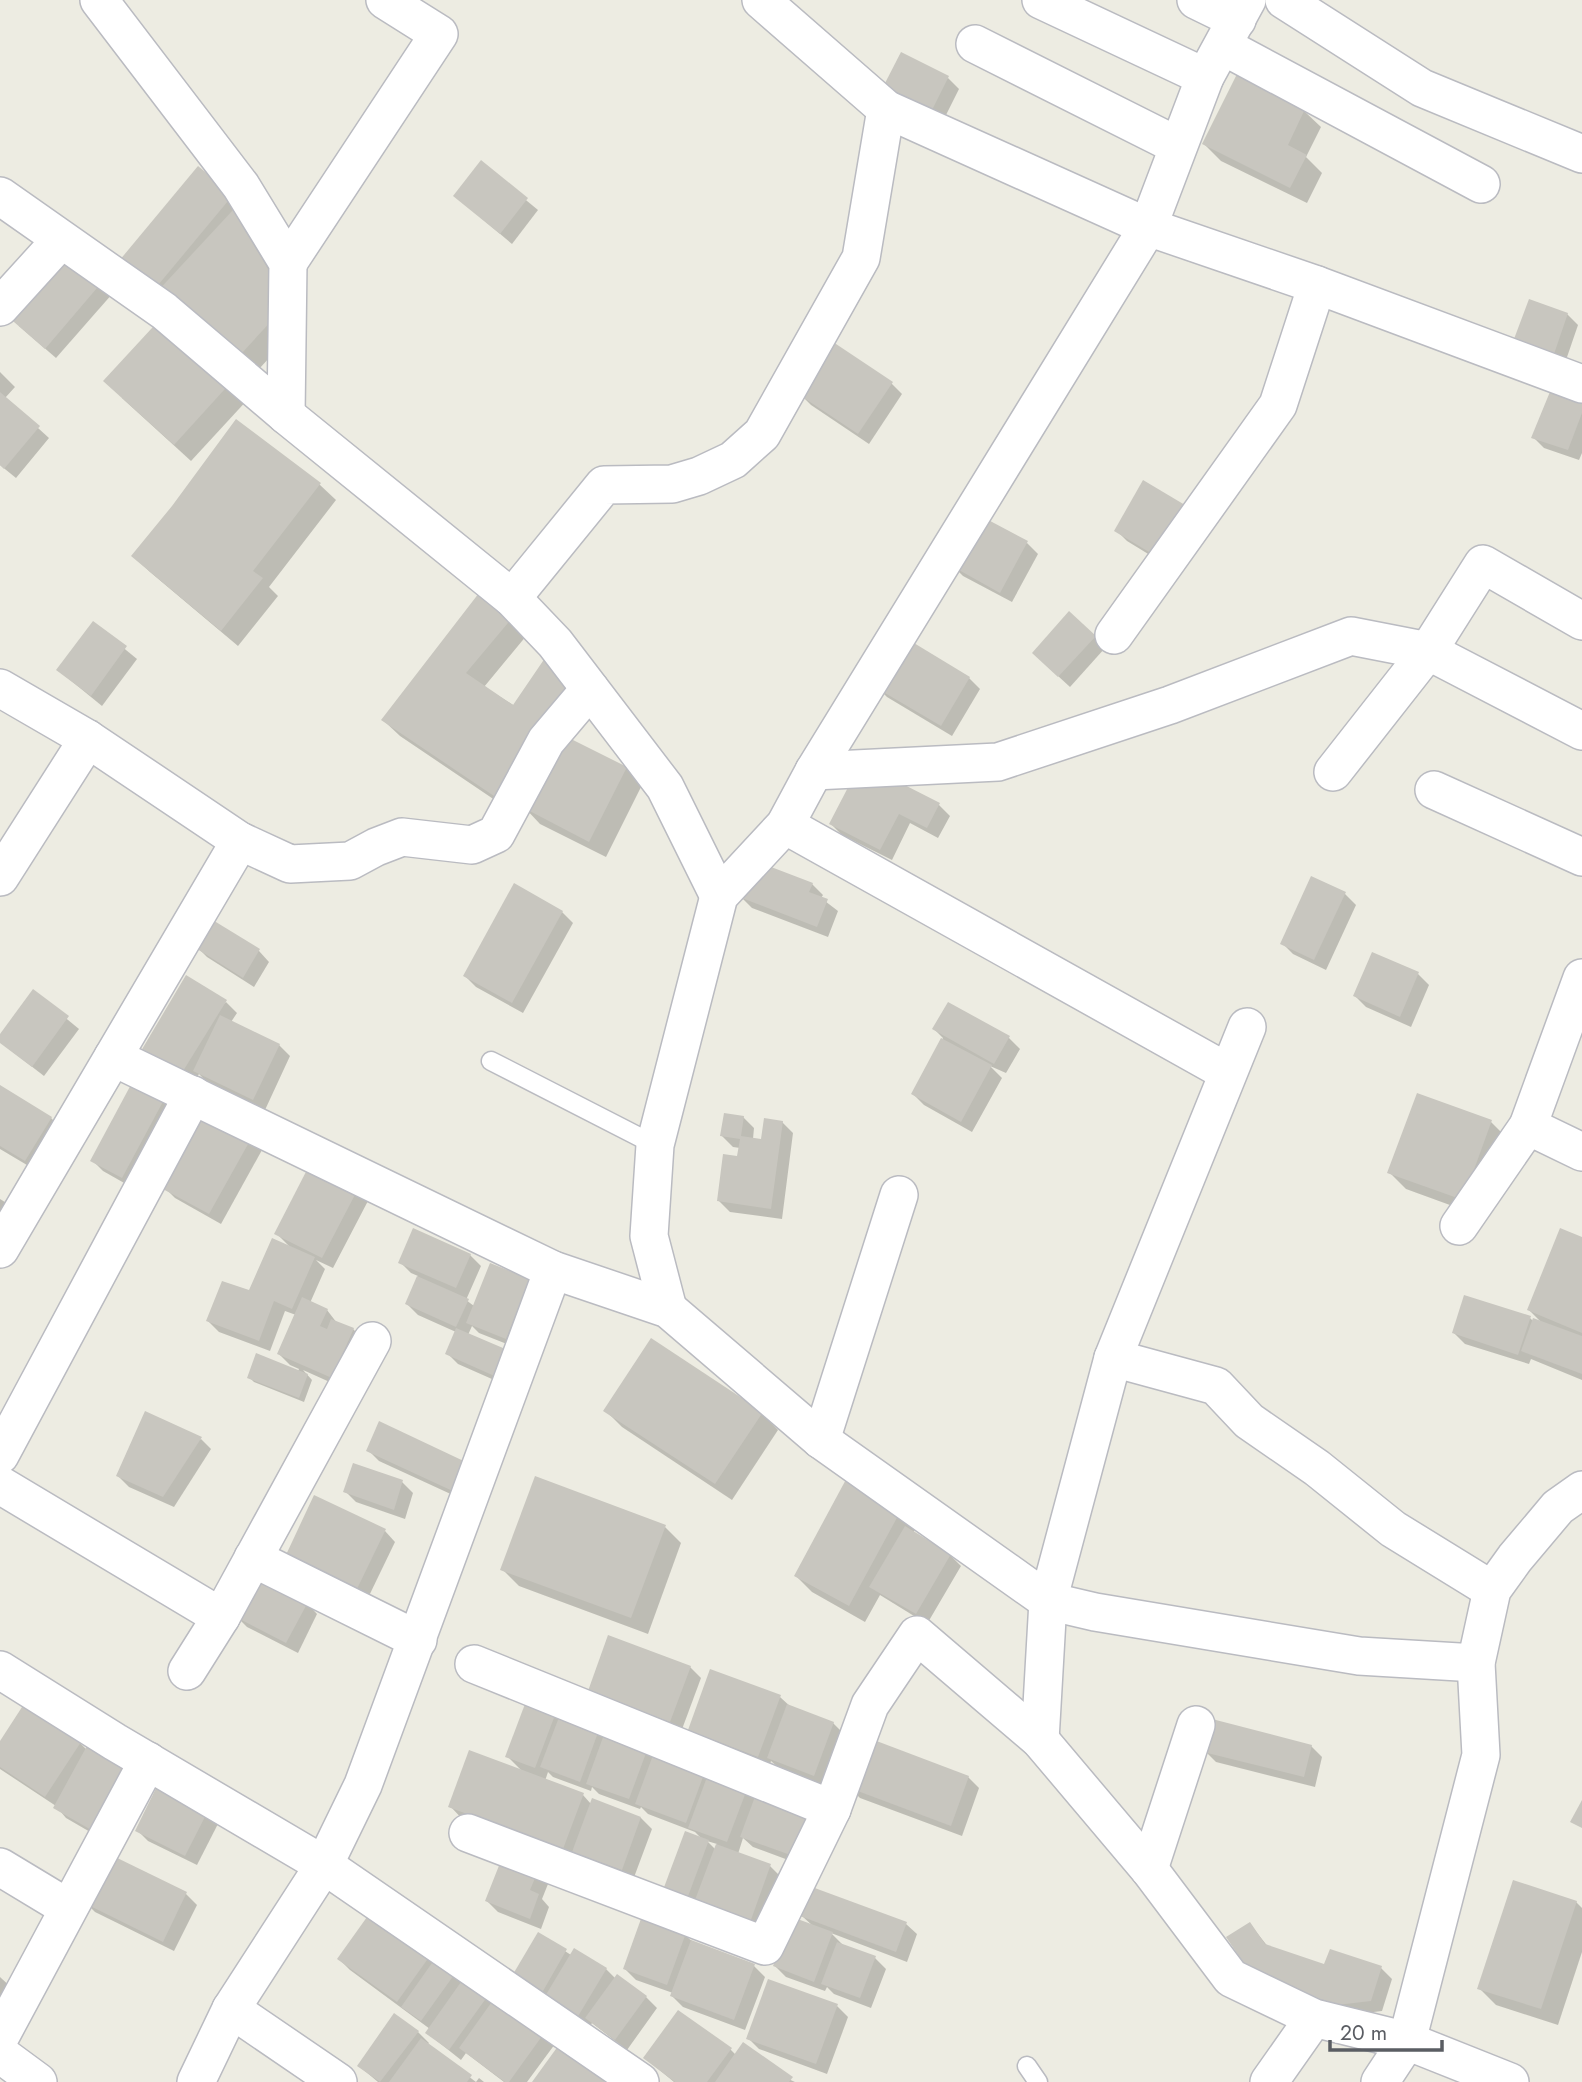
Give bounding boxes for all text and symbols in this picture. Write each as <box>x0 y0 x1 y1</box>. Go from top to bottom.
scale bar <box>1330 2008 1442 2052</box>
text: 20 m <box>1340 2018 1387 2048</box>

